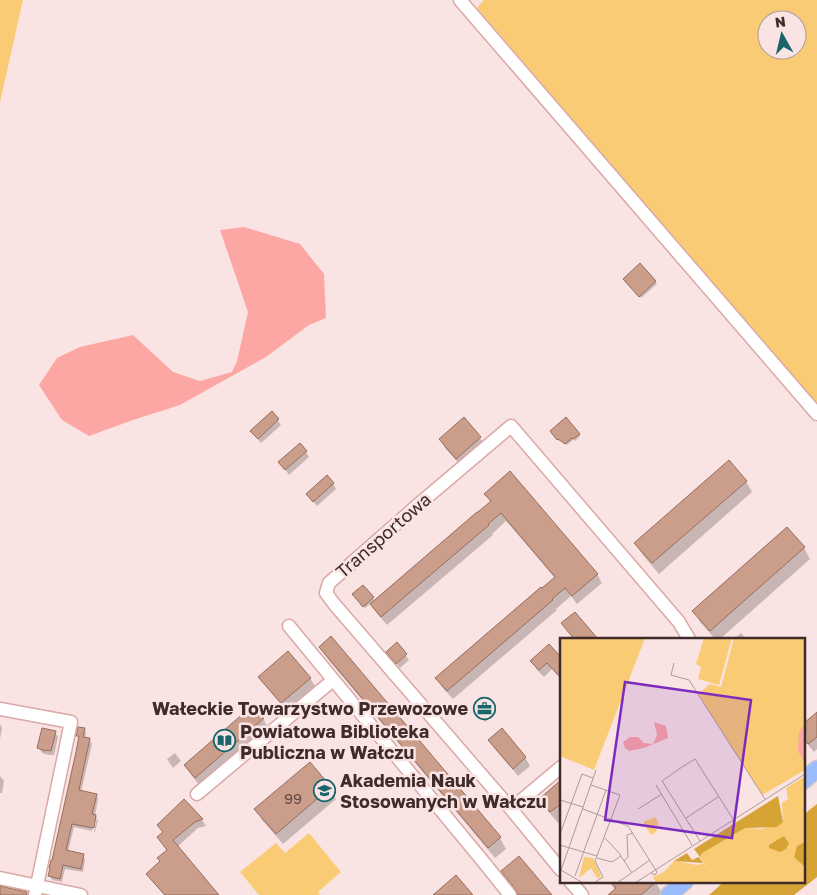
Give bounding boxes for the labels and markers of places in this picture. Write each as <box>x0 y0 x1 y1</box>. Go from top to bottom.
office icon: Wałeckie Towarzystwo Przewozowe <box>472 696 496 720</box>
place label: Wałeckie Towarzystwo Przewozowe <box>152 697 468 719</box>
place label: Powiatowa Biblioteka Publiczna w Wałczu <box>240 720 429 763</box>
library icon: Powiatowa Biblioteka Publiczna w Wałczu <box>212 729 236 753</box>
place label: Akademia Nauk Stosowanych w Wałczu <box>340 769 546 812</box>
school or university icon: Akademia Nauk Stosowanych w Wałczu <box>312 778 336 802</box>

